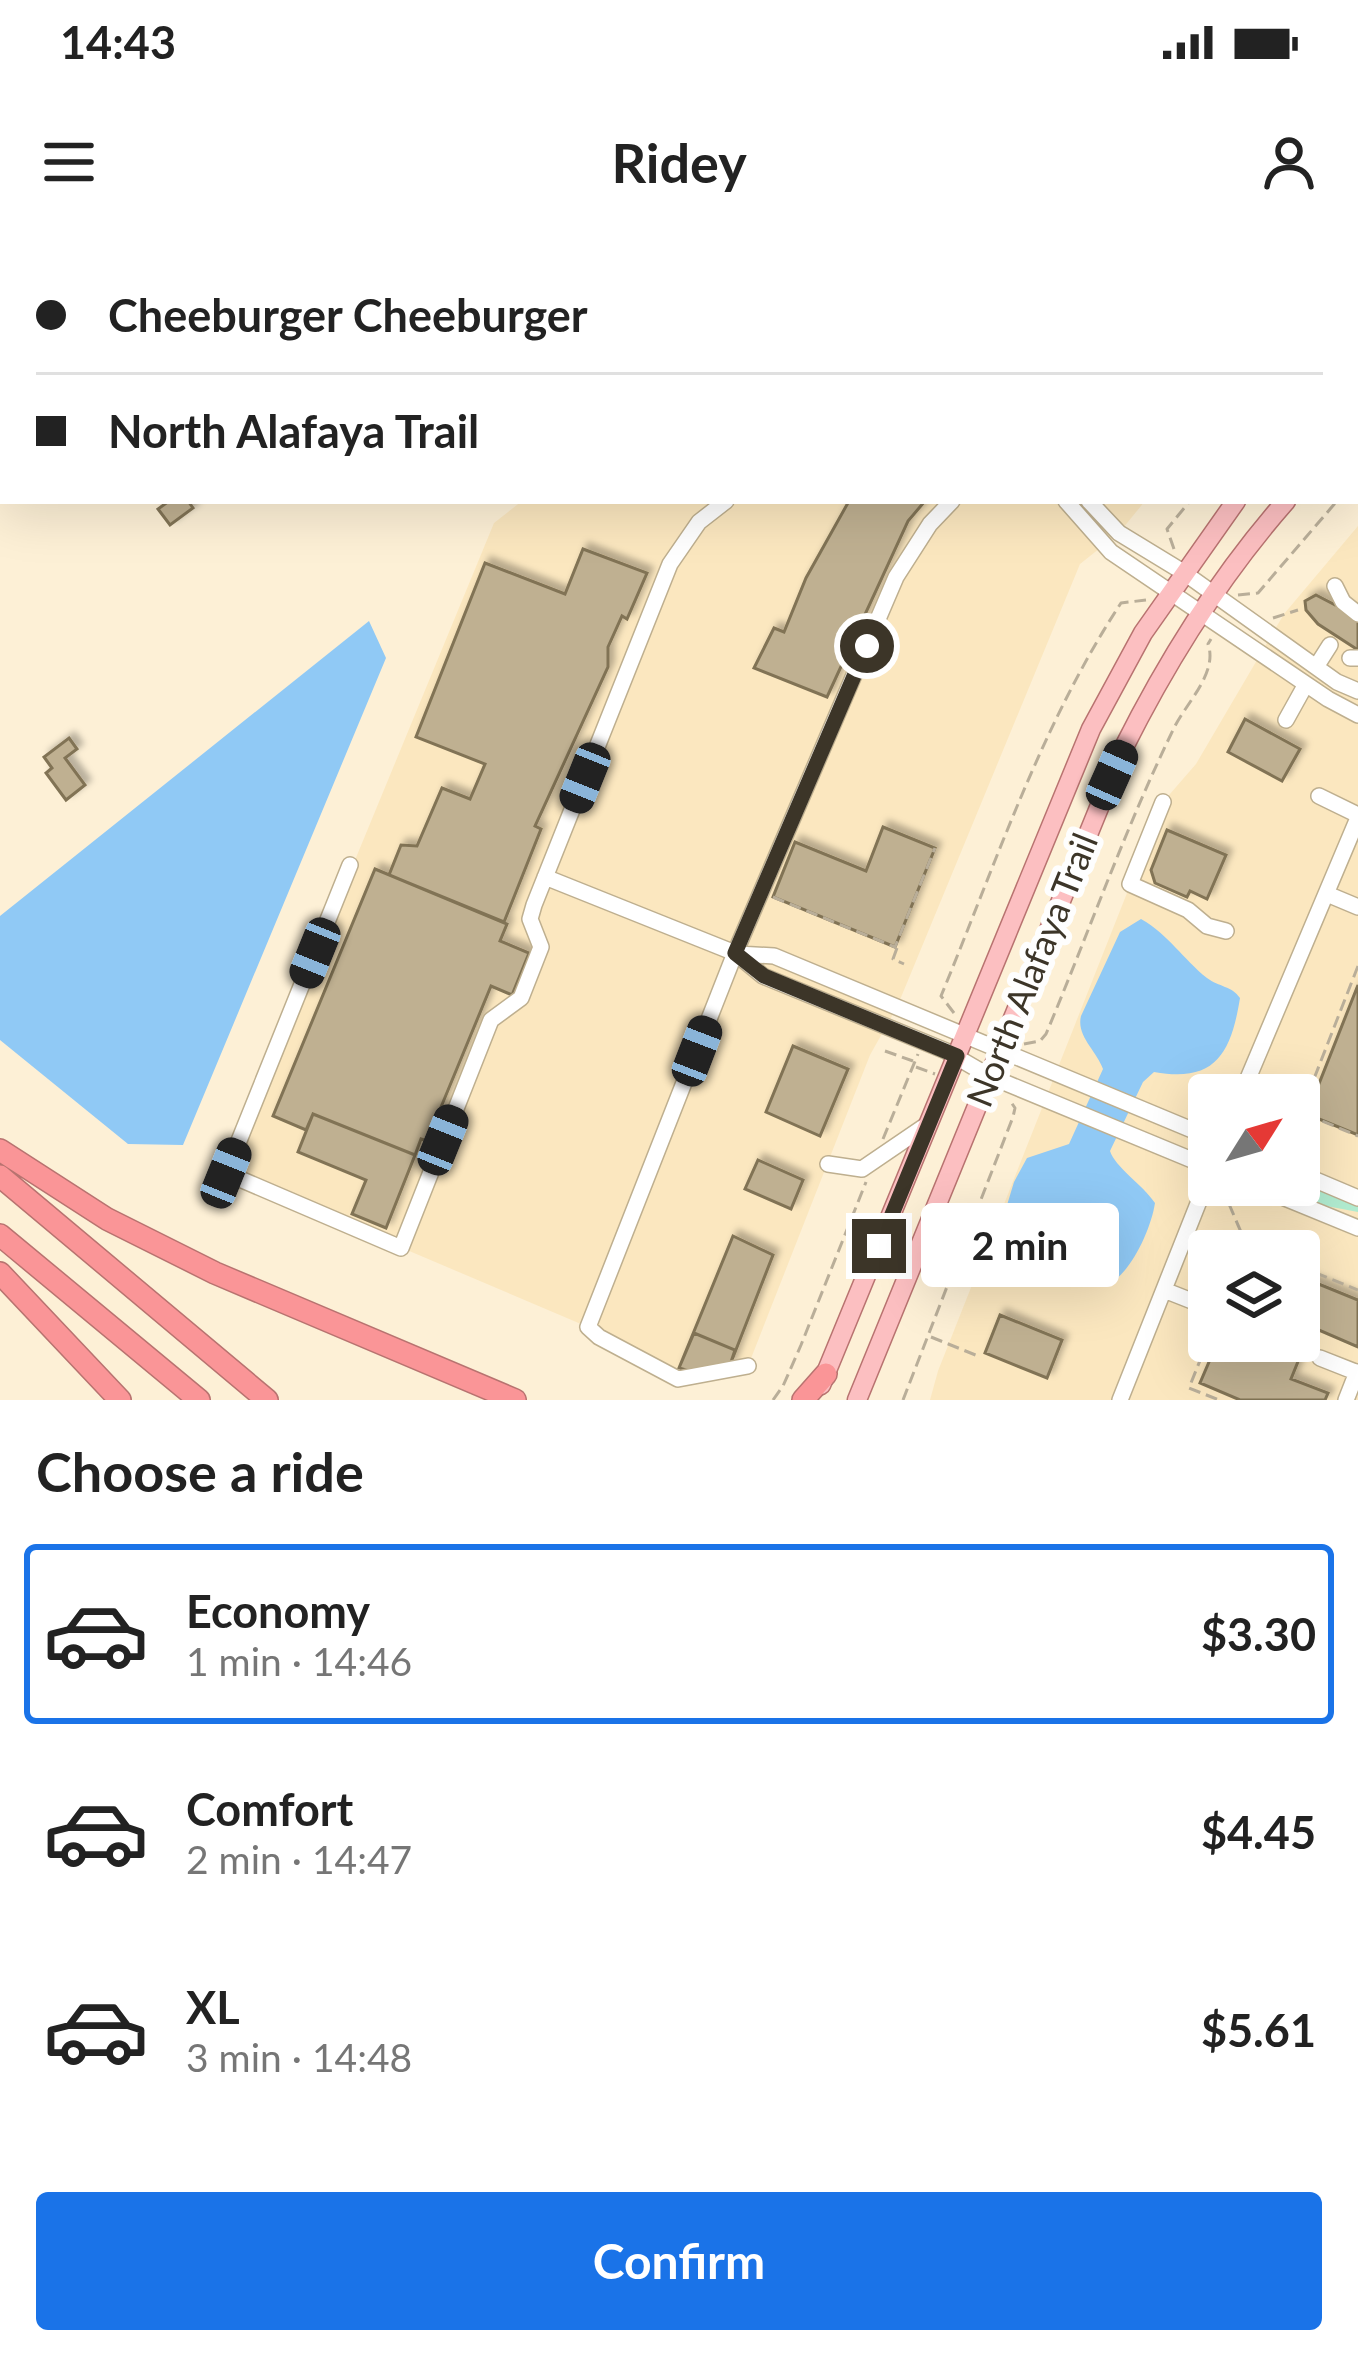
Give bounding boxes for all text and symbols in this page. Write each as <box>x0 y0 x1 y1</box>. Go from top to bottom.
text: 14:43 <box>60 15 176 69</box>
icon: menu <box>36 129 102 195</box>
icon: person <box>1256 129 1322 195</box>
text: Ridey <box>611 130 747 195</box>
text: Cheeburger Cheeburger <box>108 288 588 342</box>
text: North Alafaya Trail <box>108 404 479 458</box>
route start <box>840 619 894 673</box>
car <box>1081 735 1143 815</box>
car <box>555 738 615 818</box>
street label: North Alafaya Trail <box>956 826 1106 1113</box>
car <box>285 913 345 993</box>
car <box>667 1011 727 1091</box>
north arrow <box>1188 1074 1320 1206</box>
map controls <box>1188 1074 1320 1362</box>
car <box>413 1100 473 1180</box>
car <box>196 1133 256 1213</box>
callout: 2 min <box>921 1204 1119 1288</box>
route end <box>852 1219 906 1273</box>
text: 2 min <box>972 1222 1068 1268</box>
button: layers <box>1188 1230 1320 1362</box>
text: Choose a ride <box>36 1439 364 1504</box>
icon: car <box>42 1580 150 1688</box>
text: Economy <box>186 1584 370 1638</box>
text: $3.30 <box>1201 1607 1316 1661</box>
text: 1 min · 14:46 <box>186 1638 412 1684</box>
icon: car <box>42 1778 150 1886</box>
text: Comfort <box>186 1782 353 1836</box>
text: $4.45 <box>1201 1805 1316 1859</box>
text: 2 min · 14:47 <box>186 1836 412 1882</box>
icon: car <box>42 1976 150 2084</box>
text: XL <box>186 1980 240 2034</box>
text: $5.61 <box>1201 2003 1316 2057</box>
text: 3 min · 14:48 <box>186 2034 412 2080</box>
button: Confirm <box>36 2192 1322 2330</box>

